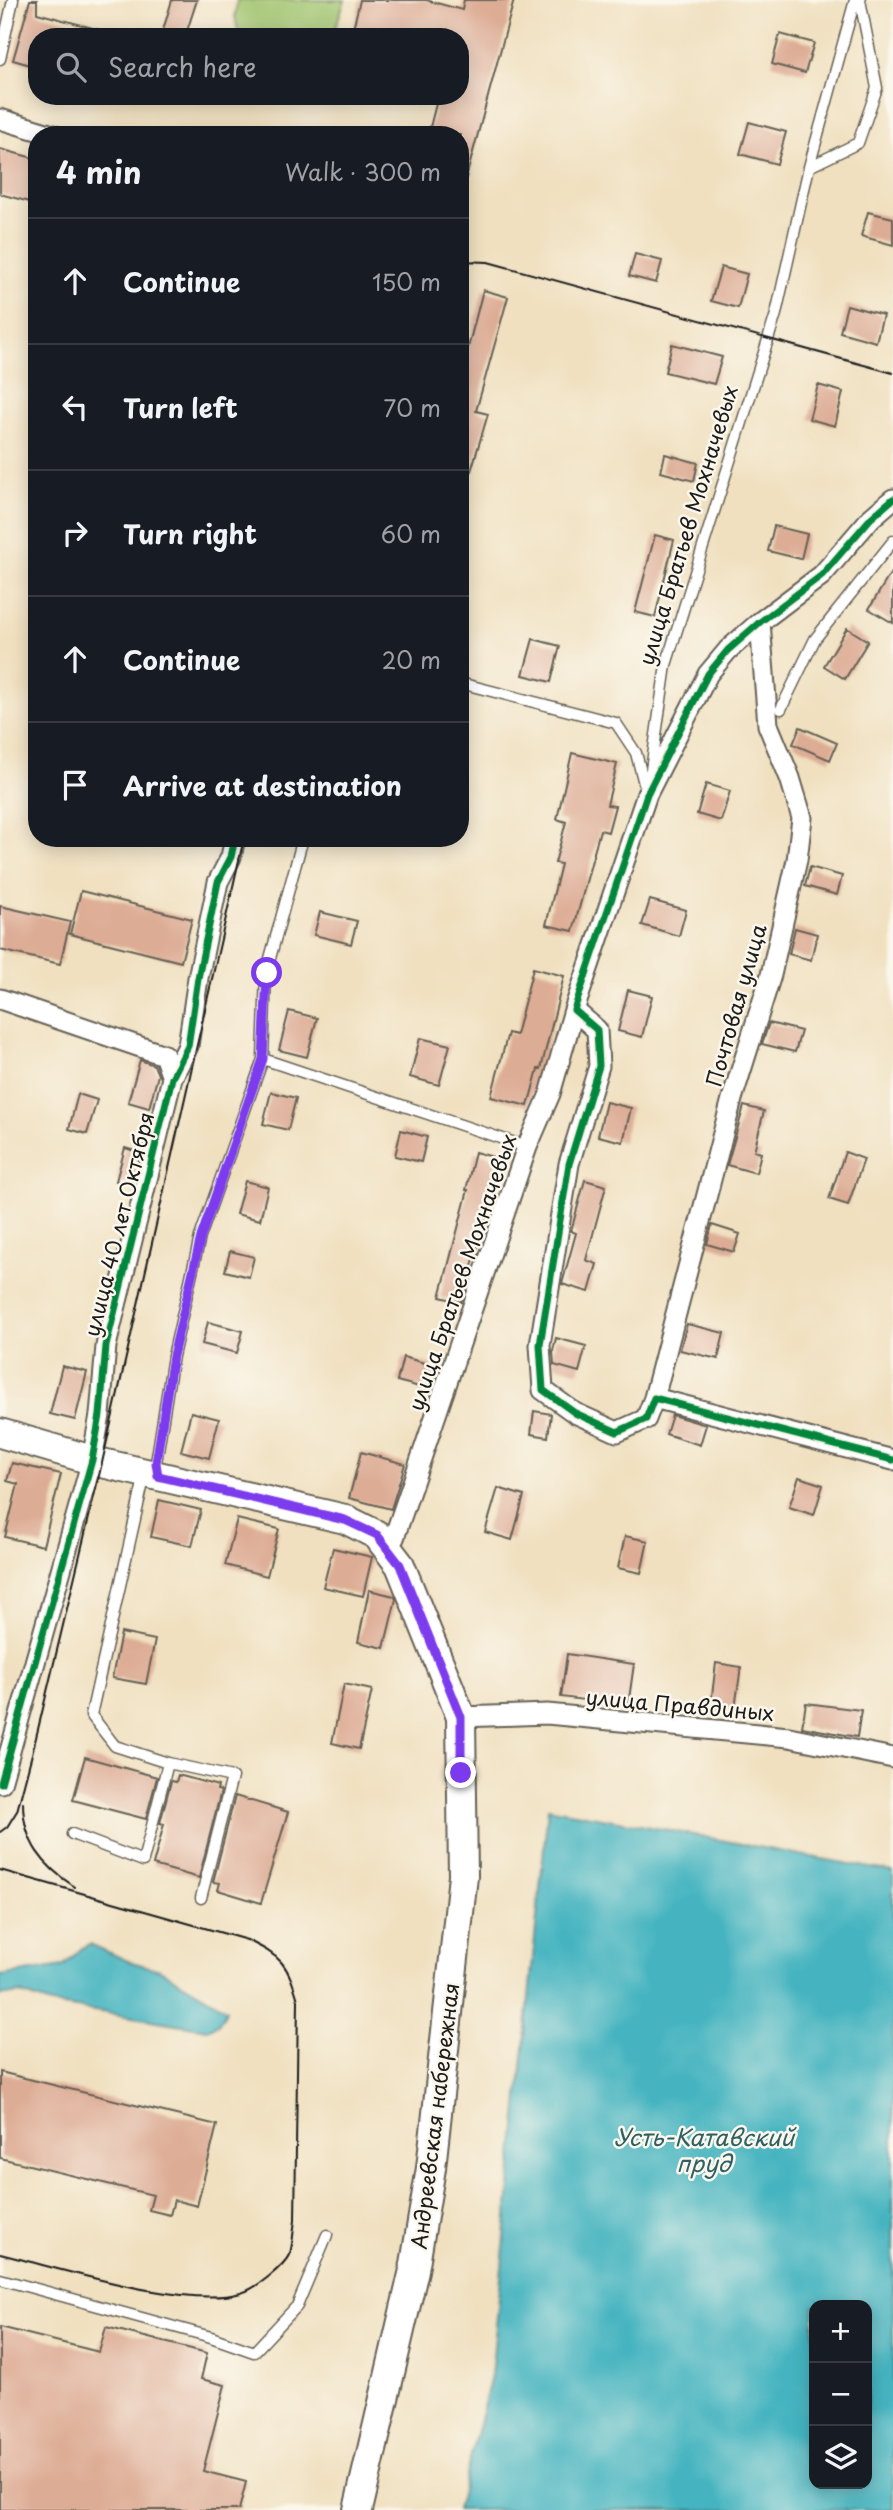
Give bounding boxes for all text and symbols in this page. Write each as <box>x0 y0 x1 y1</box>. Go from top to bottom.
search box <box>28 28 469 105</box>
text: Search here <box>108 47 257 86</box>
icon: search <box>52 48 90 86</box>
text: 4 min <box>56 149 142 194</box>
text: Walk · 300 m <box>285 154 441 189</box>
icon: ahead <box>56 262 94 300</box>
text: Continue <box>123 262 240 301</box>
text: 150 m <box>372 264 441 299</box>
street label: улица Братьев Мохначевых <box>629 381 745 669</box>
icon: left <box>56 388 94 426</box>
text: Turn left <box>123 388 238 427</box>
text: 70 m <box>383 390 441 425</box>
icon: right <box>56 514 94 552</box>
text: Turn right <box>123 514 257 553</box>
text: 60 m <box>381 516 441 551</box>
icon: ahead <box>56 640 94 678</box>
text: Continue <box>123 640 240 679</box>
text: 20 m <box>382 642 441 677</box>
icon: arrive <box>56 766 94 804</box>
text: Arrive at destination <box>123 766 402 805</box>
street label: Почтовая улица <box>696 919 774 1090</box>
route start <box>251 957 282 988</box>
street label: улица 40 лет Октября <box>75 1108 161 1340</box>
street label: улица Братьев Мохначевых <box>399 1129 523 1415</box>
street label: улица Правдиных <box>585 1680 775 1728</box>
route end <box>445 1757 476 1788</box>
street label: Андреевская набережная <box>402 1981 466 2251</box>
water label: Усть-Катавский пруд <box>614 2119 798 2180</box>
map controls <box>809 2300 872 2489</box>
button: + <box>809 2300 872 2363</box>
button: − <box>809 2363 872 2426</box>
button: layers <box>809 2426 872 2489</box>

